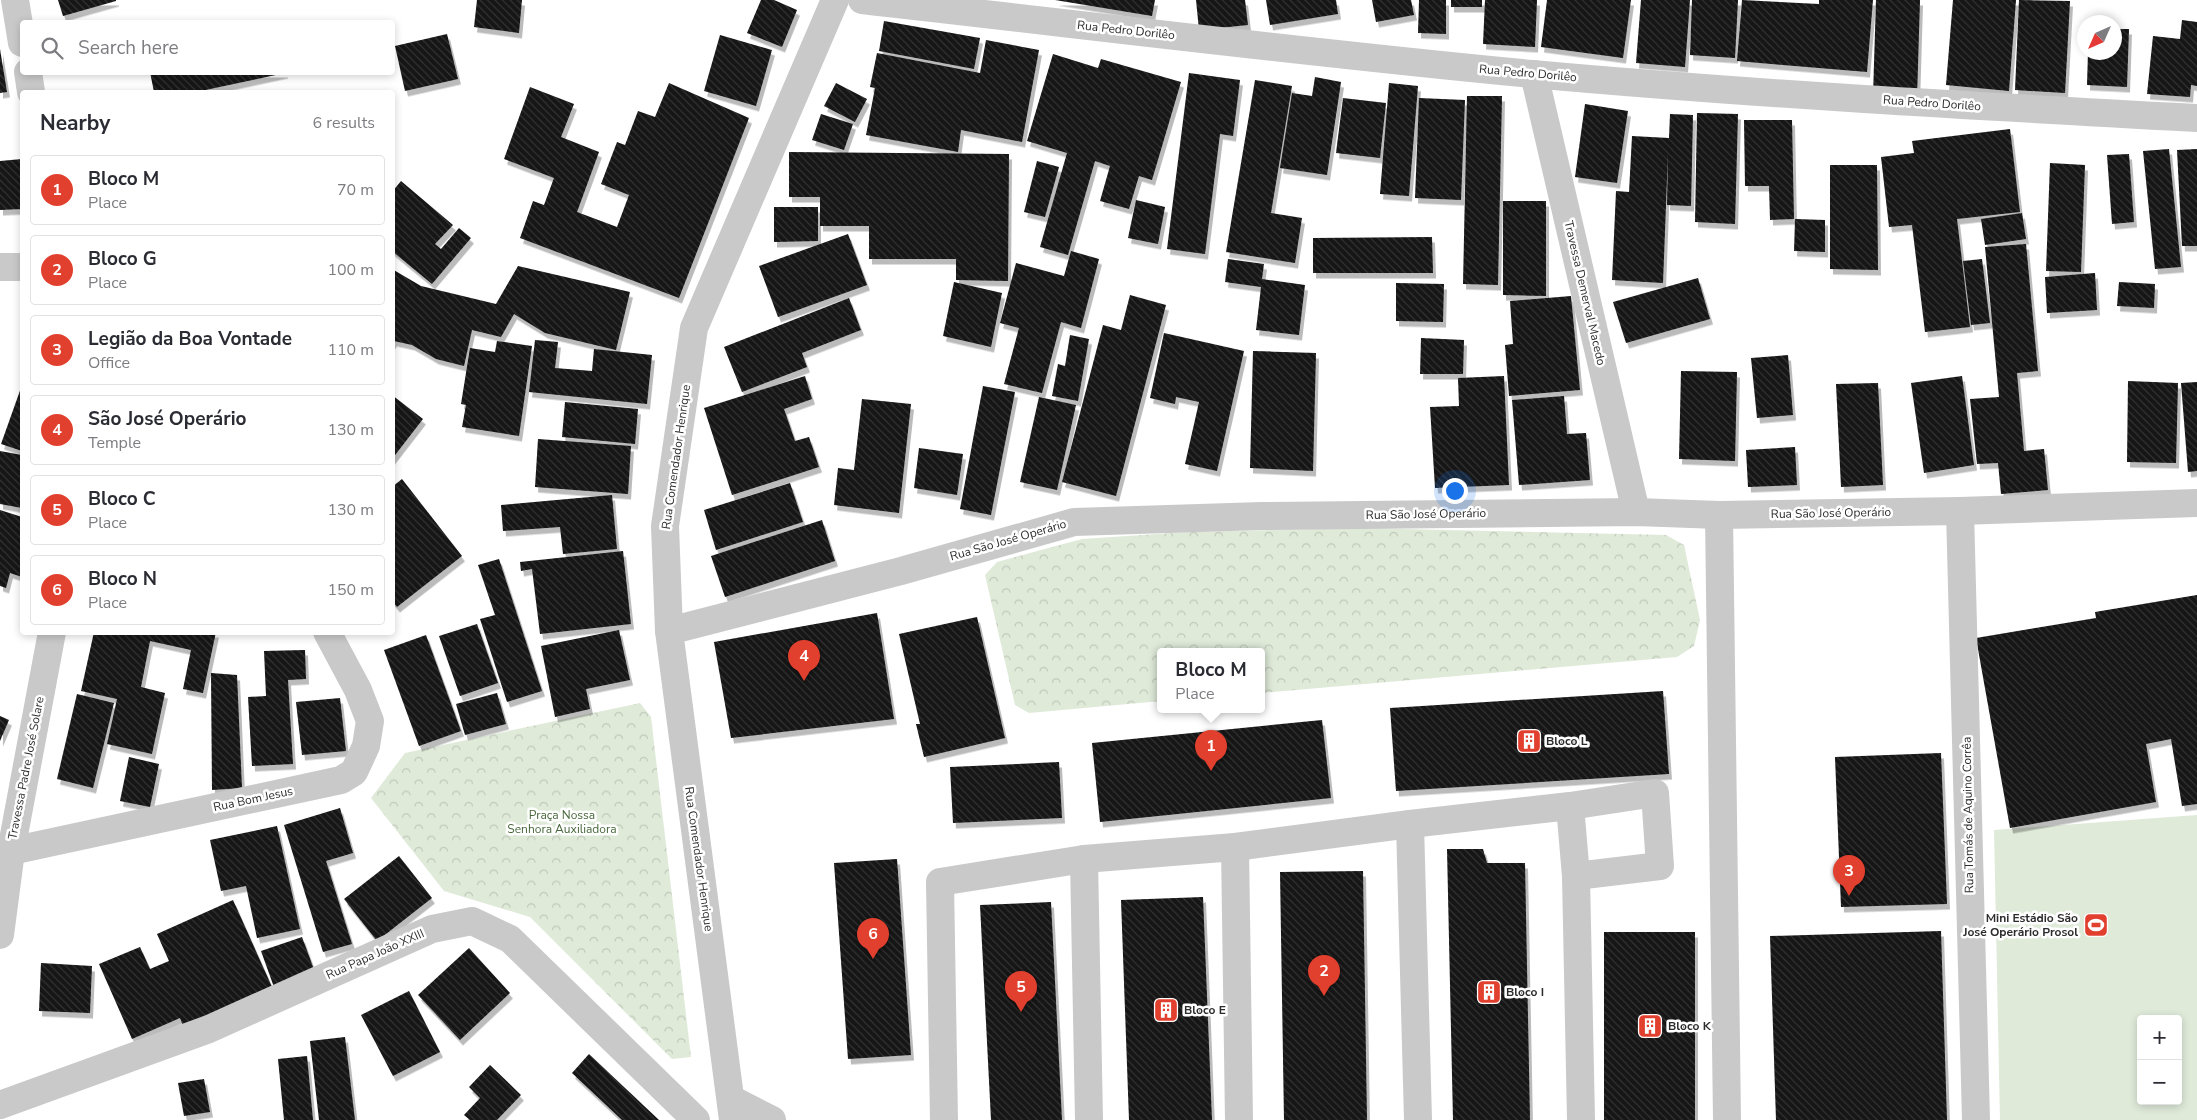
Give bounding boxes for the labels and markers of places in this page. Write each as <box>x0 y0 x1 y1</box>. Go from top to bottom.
pin: 4 <box>788 640 820 681</box>
building icon: Bloco L <box>1516 728 1542 754</box>
pin: 1 <box>1195 730 1227 771</box>
place label: Bloco L <box>1546 733 1588 749</box>
pin: 3 <box>1833 855 1865 896</box>
place label: Mini Estádio São José Operário Prosol <box>1962 910 2078 940</box>
sports icon: Mini Estádio São José Operário Prosol <box>2083 912 2109 938</box>
pin: 6 <box>857 918 889 959</box>
pin: 2 <box>1308 955 1340 996</box>
pin: 5 <box>1005 971 1037 1012</box>
building icon: Bloco I <box>1476 979 1502 1005</box>
place label: Bloco I <box>1506 984 1544 1000</box>
building icon: Bloco E <box>1153 997 1179 1023</box>
place label: Bloco E <box>1184 1002 1226 1018</box>
building icon: Bloco K <box>1637 1013 1663 1039</box>
place label: Bloco K <box>1668 1018 1712 1034</box>

